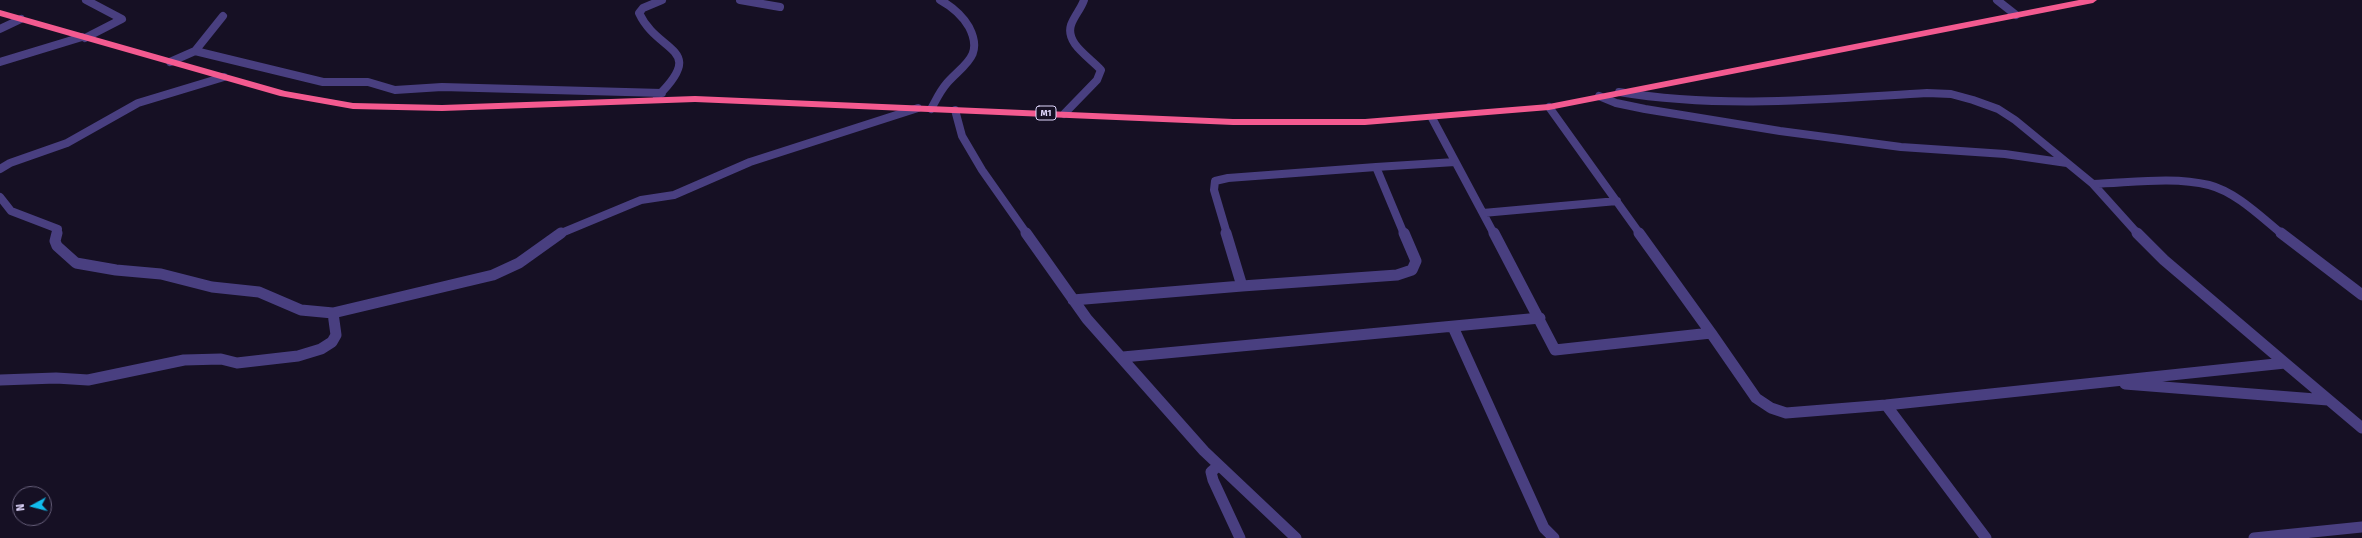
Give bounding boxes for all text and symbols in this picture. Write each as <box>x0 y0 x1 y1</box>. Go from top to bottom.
road number: M1 <box>1036 106 1056 120</box>
north arrow <box>12 486 52 526</box>
text: N <box>14 503 27 512</box>

